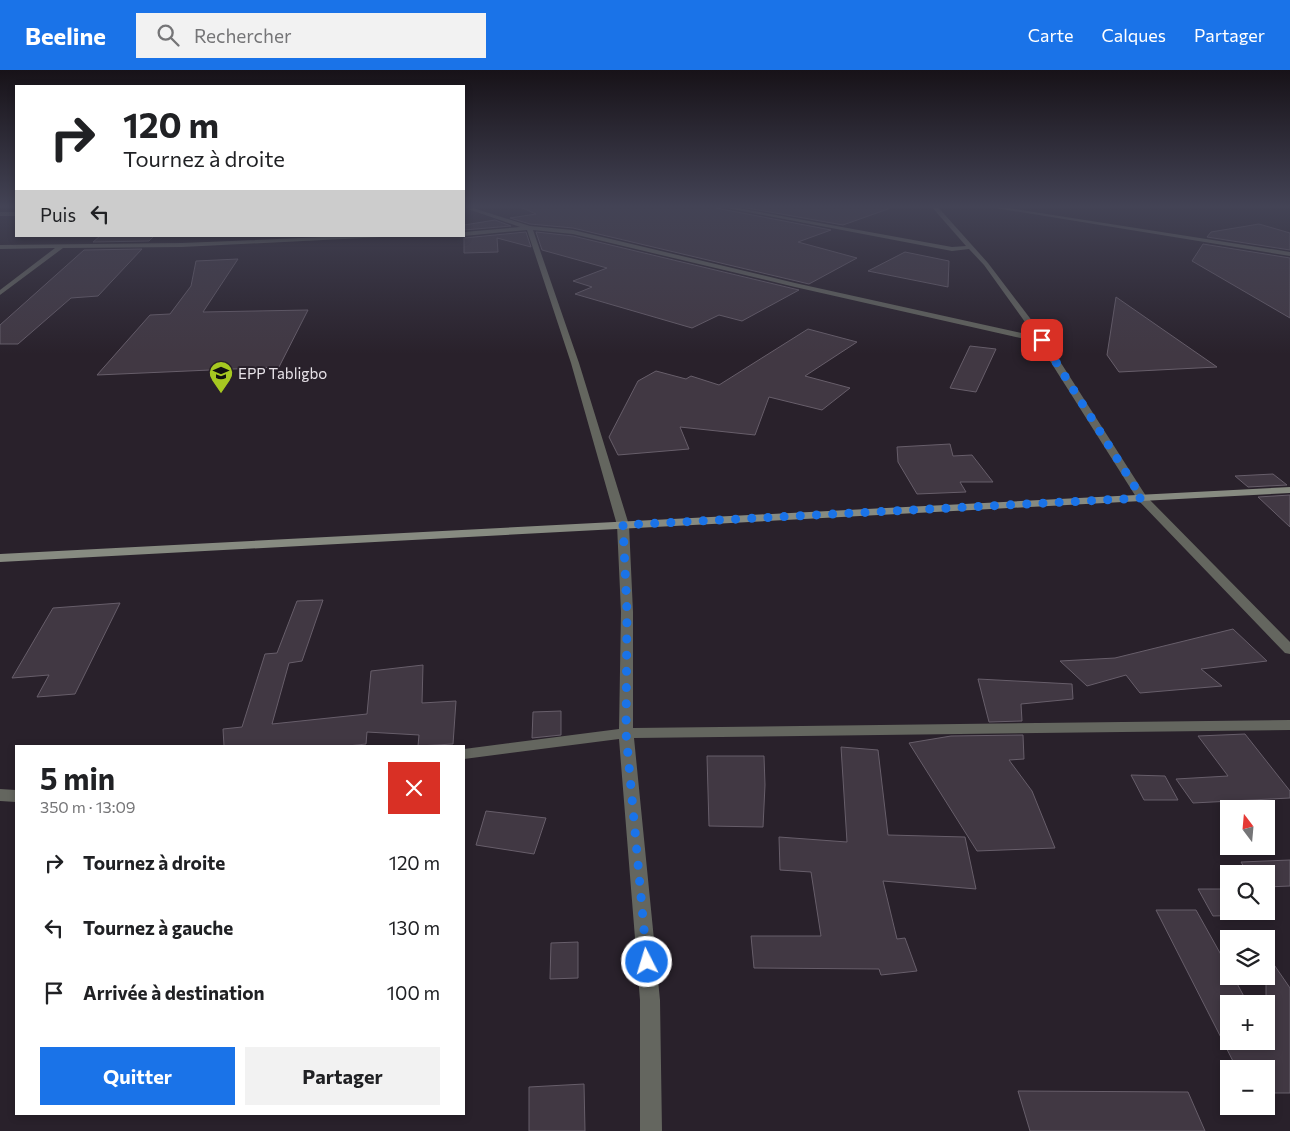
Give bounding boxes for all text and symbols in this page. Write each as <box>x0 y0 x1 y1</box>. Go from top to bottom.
search box <box>136 13 486 58</box>
text: Beeline <box>25 21 106 50</box>
icon: search <box>154 21 182 49</box>
text: Rechercher <box>194 24 292 47</box>
text: Carte <box>1028 24 1073 46</box>
text: Calques <box>1101 24 1166 46</box>
text: Partager <box>1194 24 1265 46</box>
text: 120 m <box>123 102 219 145</box>
icon: right <box>40 105 105 170</box>
text: Tournez à droite <box>123 145 285 172</box>
icon: left <box>86 200 114 228</box>
text: Puis <box>40 203 76 226</box>
pin <box>1021 319 1063 361</box>
icon: arrive <box>1028 326 1056 354</box>
school or university icon: EPP Tabligbo <box>208 360 234 394</box>
place label: EPP Tabligbo <box>238 364 327 382</box>
text: 5 min <box>40 759 115 796</box>
button: close <box>388 762 440 814</box>
text: 350 m · 13:09 <box>40 797 136 816</box>
north arrow <box>1220 800 1275 855</box>
map controls <box>1220 800 1275 1115</box>
icon: right <box>40 849 68 877</box>
text: Tournez à droite <box>83 851 225 874</box>
text: 120 m <box>389 851 440 874</box>
button: search <box>1220 865 1275 920</box>
icon: left <box>40 914 68 942</box>
text: Tournez à gauche <box>83 916 233 939</box>
text: 130 m <box>388 916 440 939</box>
button: layers <box>1220 930 1275 985</box>
position arrow <box>620 935 672 987</box>
icon: arrive <box>40 979 68 1007</box>
text: Arrivée à destination <box>83 981 265 1004</box>
text: 100 m <box>387 981 440 1004</box>
button: + <box>1220 995 1275 1050</box>
button: Quitter <box>40 1047 235 1105</box>
button: Partager <box>245 1047 440 1105</box>
button: − <box>1220 1060 1275 1115</box>

